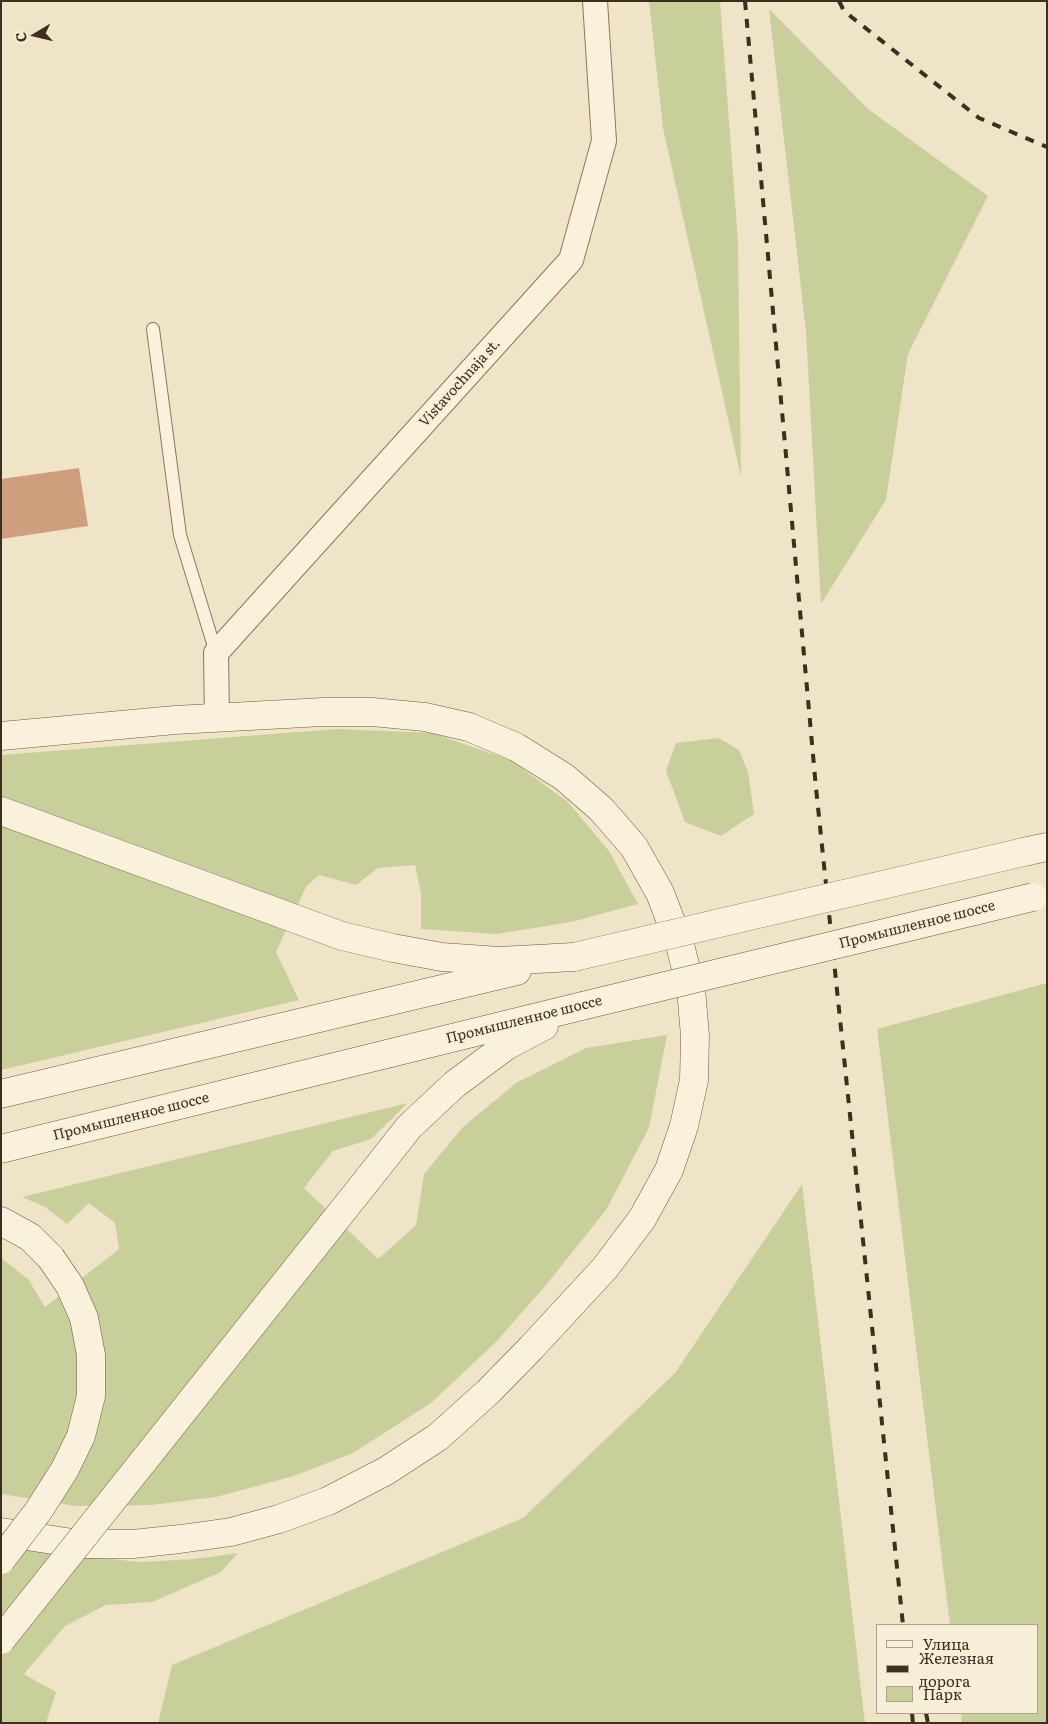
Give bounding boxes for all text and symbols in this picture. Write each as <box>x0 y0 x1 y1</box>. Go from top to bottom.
north arrow <box>10 10 60 60</box>
text: С <box>10 31 31 44</box>
street label: Vistavochnaja st. <box>416 335 504 431</box>
street label: Промышленное шоссе <box>837 897 997 953</box>
street label: Промышленное шоссе <box>444 992 604 1048</box>
street label: Промышленное шоссе <box>51 1089 211 1145</box>
legend <box>876 1624 1038 1714</box>
text: Улица <box>923 1632 970 1655</box>
text: Железная дорога <box>919 1646 994 1692</box>
text: Парк <box>923 1682 962 1705</box>

